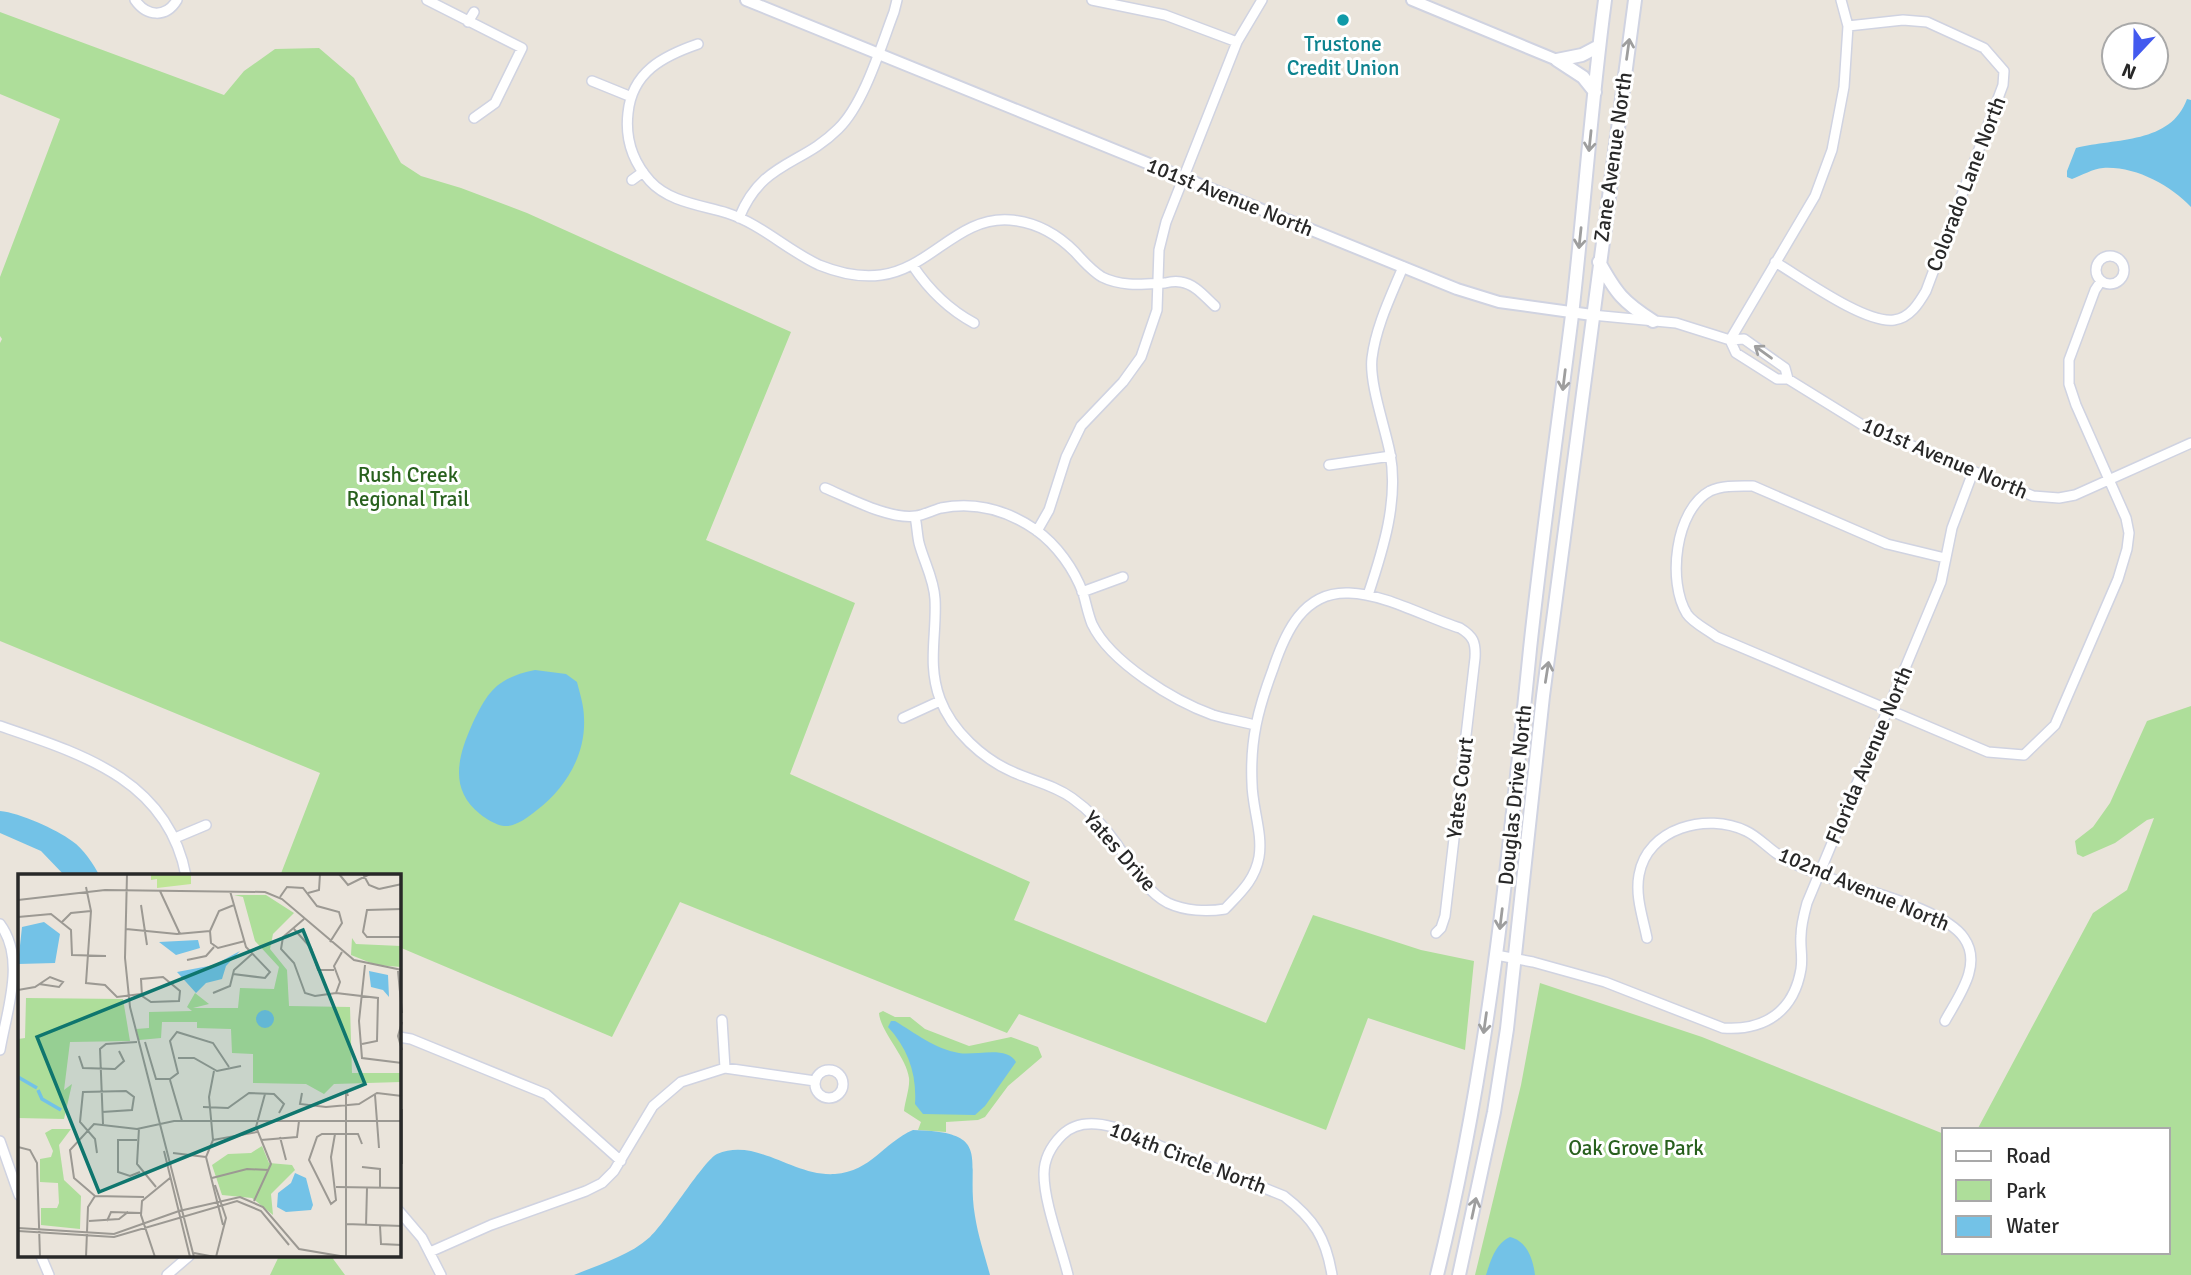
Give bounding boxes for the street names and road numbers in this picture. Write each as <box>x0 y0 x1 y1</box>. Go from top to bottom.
street label: Zane Avenue North <box>1588 70 1638 244</box>
street label: Colorado Lane North <box>1921 93 2011 275</box>
street label: 101st Avenue North <box>1143 152 1317 242</box>
street label: 101st Avenue North <box>1858 411 2032 505</box>
street label: Florida Avenue North <box>1820 662 1918 848</box>
street label: Douglas Drive North <box>1493 703 1537 887</box>
street label: Yates Court <box>1441 736 1479 840</box>
street label: Yates Drive <box>1078 805 1162 897</box>
street label: 102nd Avenue North <box>1774 841 1954 937</box>
street label: 104th Circle North <box>1106 1116 1270 1200</box>

